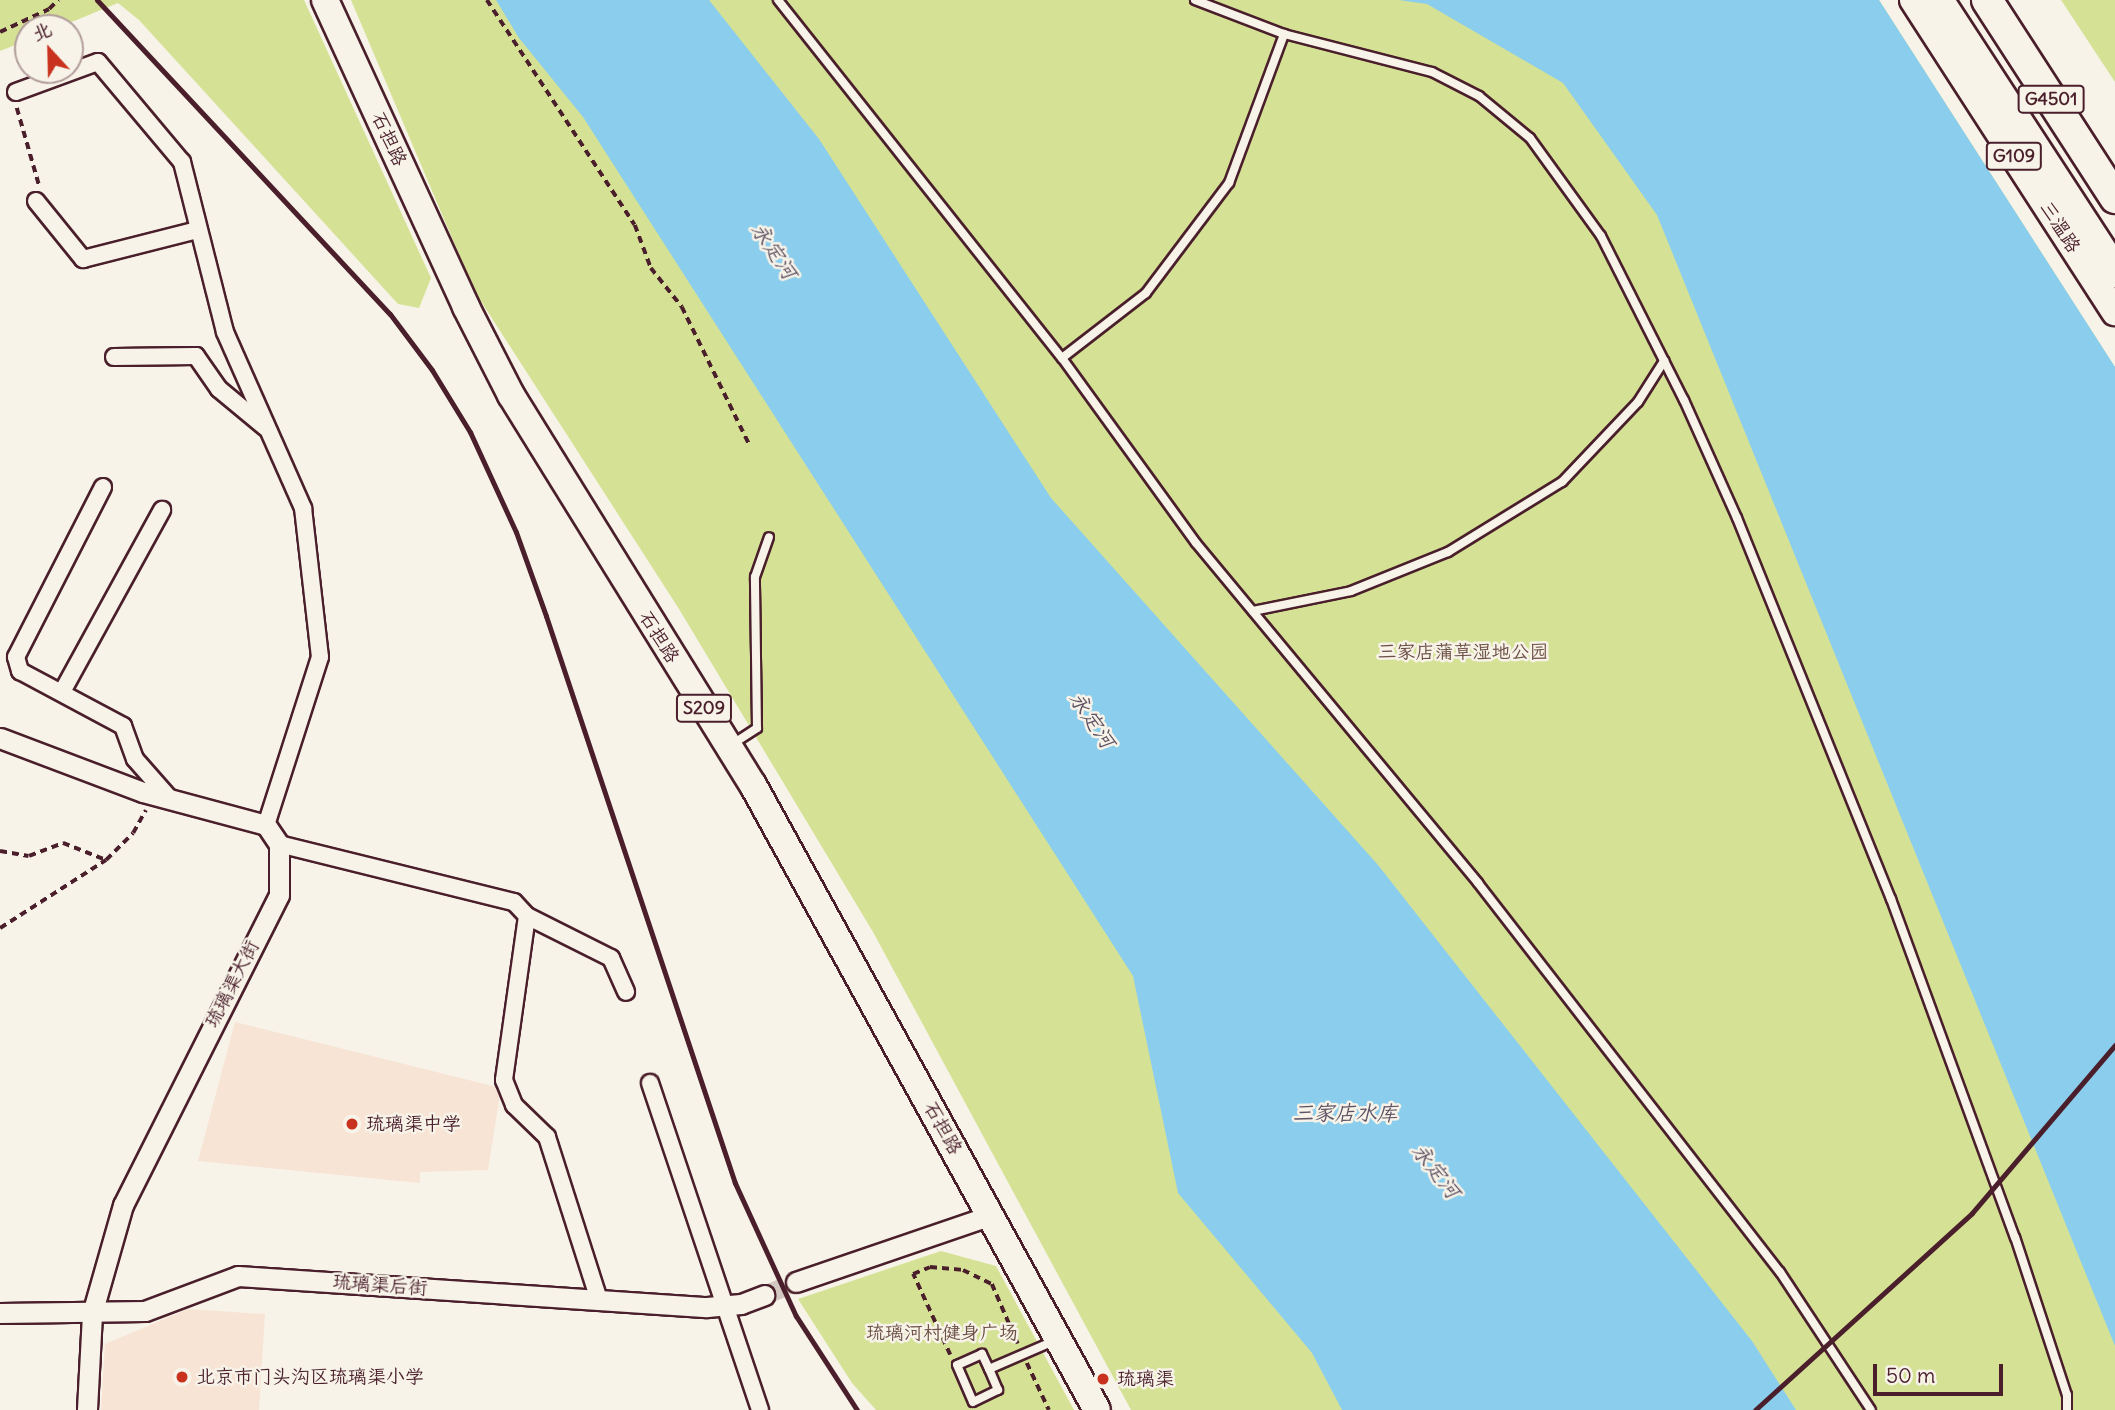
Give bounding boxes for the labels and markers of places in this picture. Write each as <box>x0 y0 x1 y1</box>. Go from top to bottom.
place label: 琉璃渠中学 <box>366 1113 461 1135</box>
marker: 琉璃渠中学 <box>344 1116 360 1132</box>
place label: 北京市门头沟区琉璃渠小学 <box>196 1366 424 1388</box>
place label: 琉璃渠 <box>1117 1368 1174 1390</box>
marker: 北京市门头沟区琉璃渠小学 <box>174 1369 190 1385</box>
marker: 琉璃渠 <box>1095 1371 1111 1387</box>

